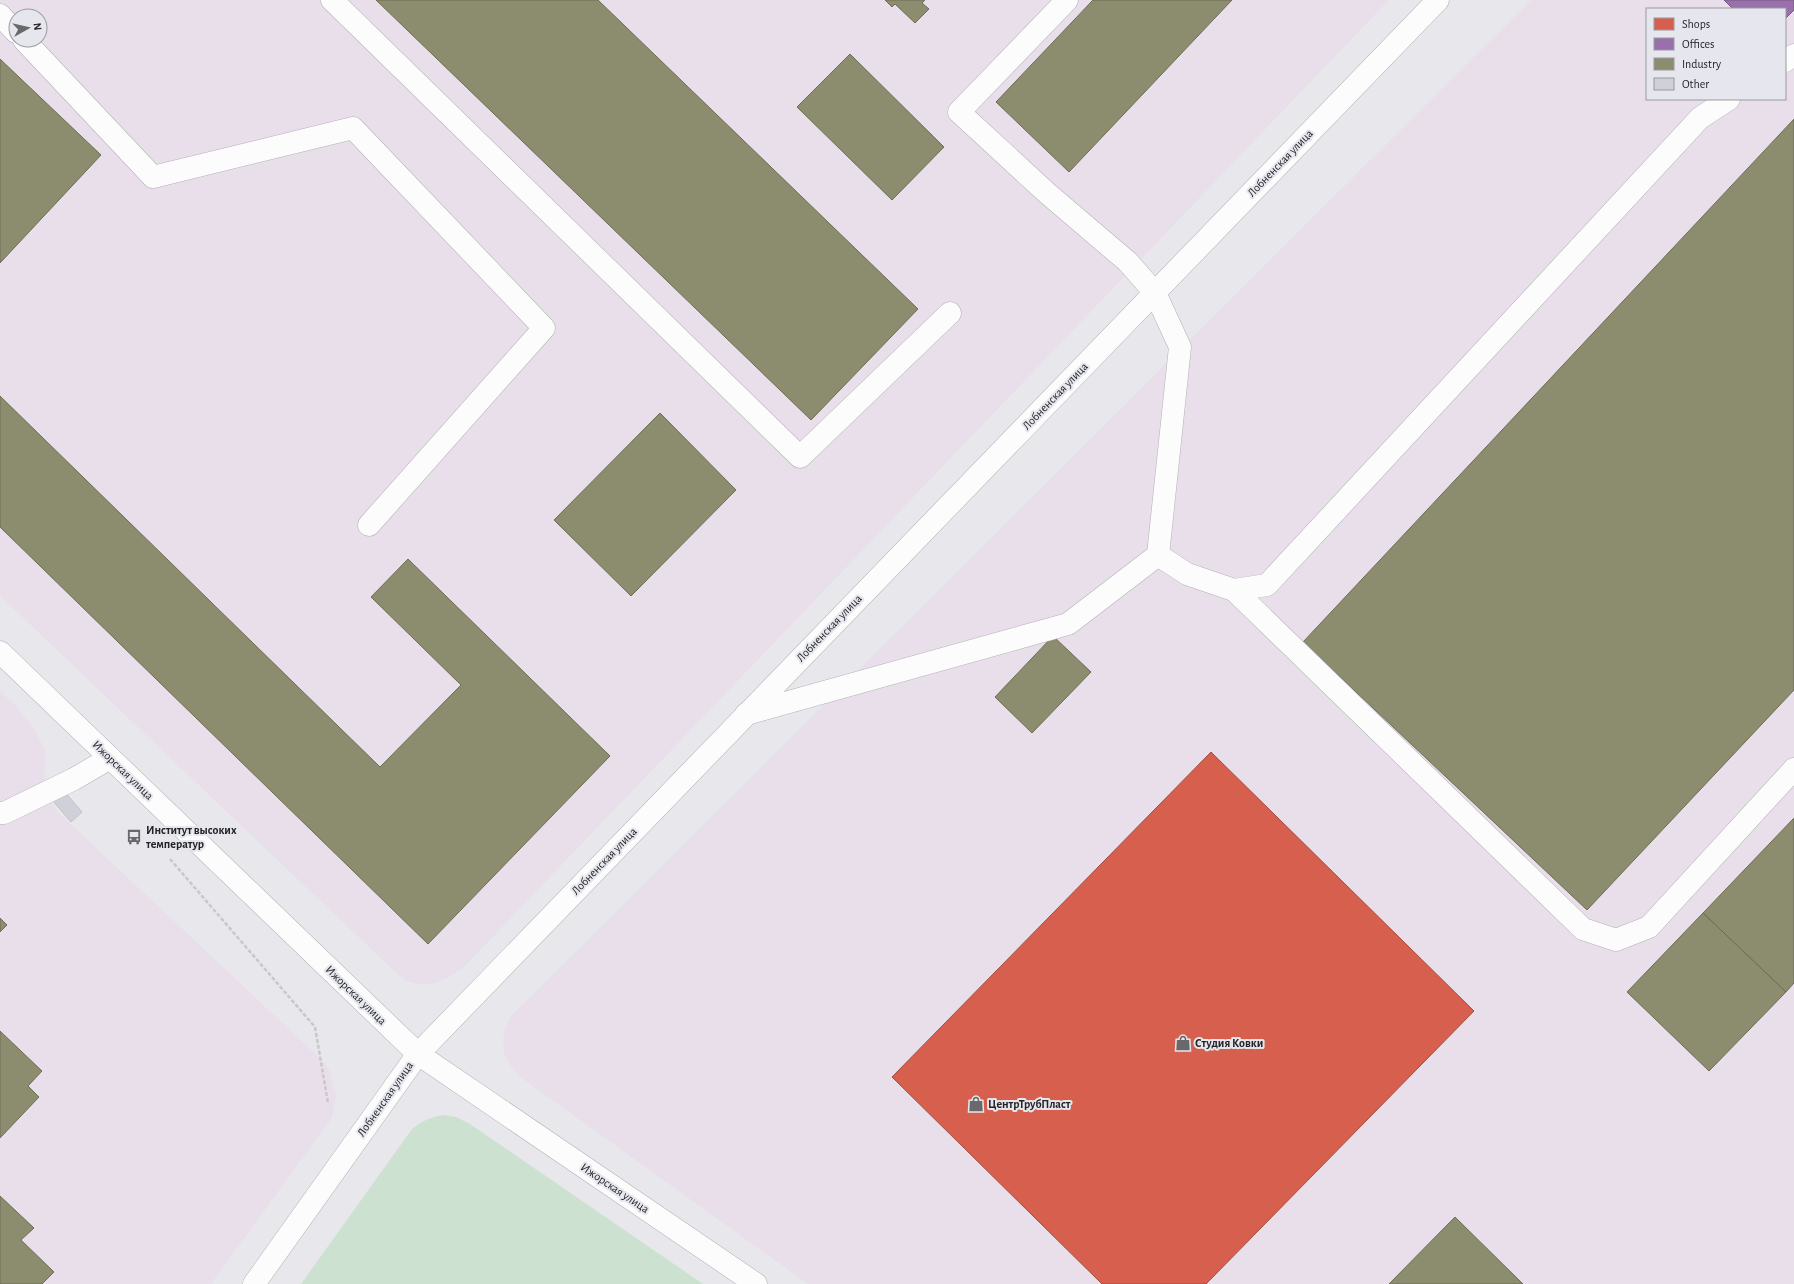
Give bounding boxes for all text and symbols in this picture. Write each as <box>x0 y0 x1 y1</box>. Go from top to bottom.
north arrow <box>8 8 48 48</box>
legend <box>1646 8 1786 100</box>
text: Shops <box>1682 18 1710 30</box>
text: N <box>31 22 43 31</box>
text: Offices <box>1682 38 1715 50</box>
text: Industry <box>1682 58 1721 71</box>
text: Other <box>1682 78 1709 90</box>
street label: Лобненская улица <box>1245 127 1316 200</box>
street label: Лобненская улица <box>1020 360 1091 433</box>
street label: Лобненская улица <box>794 592 865 665</box>
street label: Ижорская улица <box>90 738 156 803</box>
place label: Институт высоких температур <box>145 824 237 851</box>
street label: Лобненская улица <box>569 825 640 898</box>
bus stop icon: Институт высоких температур <box>125 828 143 846</box>
street label: Ижорская улица <box>323 963 389 1028</box>
shop icon: Студия Ковки <box>1174 1034 1192 1052</box>
place label: Студия Ковки <box>1195 1037 1263 1050</box>
street label: Лобненская улица <box>355 1059 416 1139</box>
shop icon: ЦентрТрубПласт <box>967 1095 985 1113</box>
place label: ЦентрТрубПласт <box>988 1098 1071 1111</box>
street label: Ижорская улица <box>578 1161 652 1216</box>

